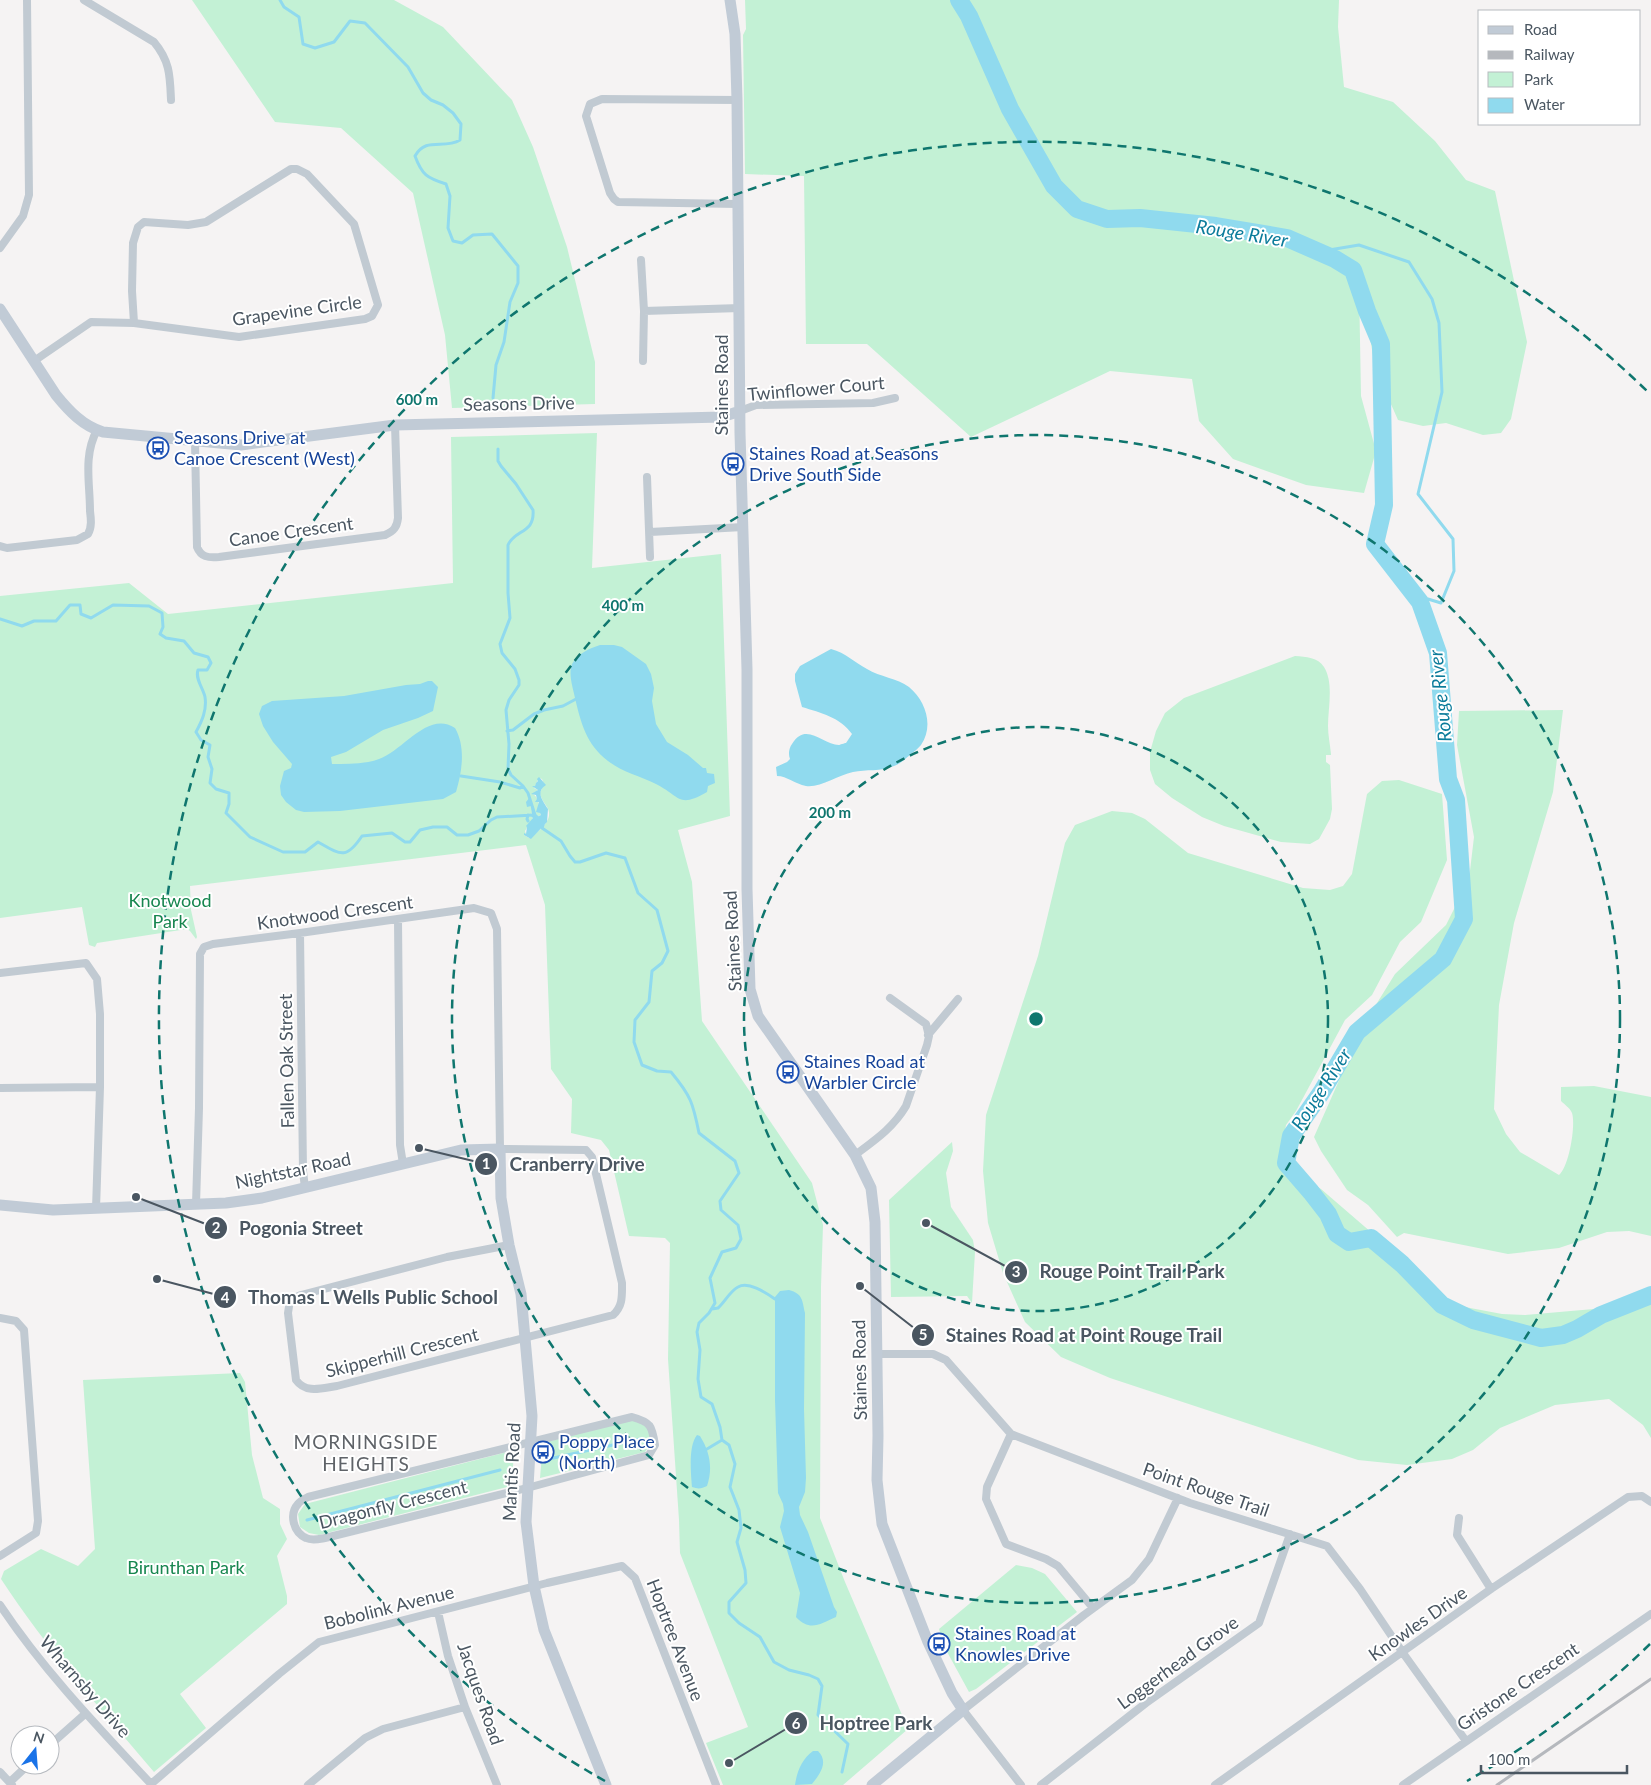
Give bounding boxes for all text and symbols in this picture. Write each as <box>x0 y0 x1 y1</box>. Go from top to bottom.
legend <box>1478 10 1641 125</box>
text: Road <box>1524 20 1557 38</box>
text: Railway <box>1524 45 1575 63</box>
text: Park <box>1524 70 1554 88</box>
text: Water <box>1524 95 1565 113</box>
water label: Rouge River <box>1194 214 1290 251</box>
street label: Grapevine Circle <box>231 290 363 330</box>
street label: Staines Road <box>710 335 732 435</box>
street label: Twinflower Court <box>746 371 886 405</box>
text: 600 m <box>396 390 438 408</box>
street label: Seasons Drive <box>463 391 575 415</box>
place label: Seasons Drive at Canoe Crescent (West) <box>174 426 355 469</box>
bus stop icon: Seasons Drive at Canoe Crescent (West) <box>146 436 170 460</box>
place label: Staines Road at Seasons Drive South Side <box>749 442 939 485</box>
bus stop icon: Staines Road at Seasons Drive South Side <box>721 452 745 476</box>
street label: Canoe Crescent <box>227 511 355 551</box>
text: 400 m <box>602 596 644 614</box>
water label: Rouge River <box>1423 648 1456 743</box>
text: 200 m <box>809 803 851 821</box>
park label: Knotwood Park <box>129 889 211 932</box>
street label: Knotwood Crescent <box>255 890 415 934</box>
street label: Staines Road <box>718 890 746 992</box>
street label: Fallen Oak Street <box>274 993 298 1129</box>
centre of rings <box>1027 1010 1045 1028</box>
water label: Rouge River <box>1286 1043 1356 1134</box>
place label: Staines Road at Warbler Circle <box>804 1050 925 1093</box>
bus stop icon: Staines Road at Warbler Circle <box>776 1060 800 1084</box>
street label: Nightstar Road <box>233 1147 353 1193</box>
callout: Cranberry Drive <box>474 1147 655 1181</box>
text: Cranberry Drive <box>509 1152 645 1175</box>
text: 1 <box>482 1154 490 1172</box>
callout: Pogonia Street <box>204 1211 373 1245</box>
text: Pogonia Street <box>239 1216 363 1239</box>
text: 2 <box>212 1218 221 1236</box>
callout: Rouge Point Trail Park <box>1004 1255 1235 1289</box>
text: Rouge Point Trail Park <box>1039 1259 1225 1282</box>
text: 3 <box>1012 1262 1020 1280</box>
callout: Thomas L Wells Public School <box>212 1280 508 1314</box>
text: Thomas L Wells Public School <box>248 1285 498 1308</box>
text: 4 <box>221 1288 230 1306</box>
callout: Staines Road at Point Rouge Trail <box>910 1318 1232 1352</box>
street label: Staines Road <box>847 1319 871 1421</box>
street label: Skipperhill Crescent <box>323 1322 481 1382</box>
text: Staines Road at Point Rouge Trail <box>946 1323 1222 1346</box>
text: 5 <box>919 1325 927 1343</box>
street label: Mantis Road <box>497 1422 525 1522</box>
district label: MORNINGSIDE HEIGHTS <box>293 1430 439 1475</box>
place label: Poppy Place (North) <box>559 1430 655 1473</box>
bus stop icon: Poppy Place (North) <box>531 1440 555 1464</box>
street label: Point Rouge Trail <box>1140 1457 1272 1521</box>
street label: Dragonfly Crescent <box>316 1475 470 1533</box>
park label: Birunthan Park <box>127 1556 246 1578</box>
street label: Hoptree Avenue <box>643 1576 709 1704</box>
street label: Bobolink Avenue <box>321 1580 456 1634</box>
street label: Knowles Drive <box>1364 1581 1471 1665</box>
street label: Loggerhead Grove <box>1113 1611 1242 1713</box>
place label: Staines Road at Knowles Drive <box>955 1622 1076 1665</box>
street label: Wharnsby Drive <box>35 1631 136 1742</box>
bus stop icon: Staines Road at Knowles Drive <box>927 1632 951 1656</box>
street label: Gristone Crescent <box>1452 1637 1583 1735</box>
street label: Jacques Road <box>453 1640 509 1748</box>
callout: Hoptree Park <box>784 1706 942 1740</box>
text: Hoptree Park <box>819 1711 933 1734</box>
text: 6 <box>792 1714 801 1732</box>
north arrow <box>10 1725 60 1775</box>
text: N <box>31 1727 47 1747</box>
scale bar <box>1481 1742 1627 1774</box>
text: 100 m <box>1488 1750 1530 1768</box>

